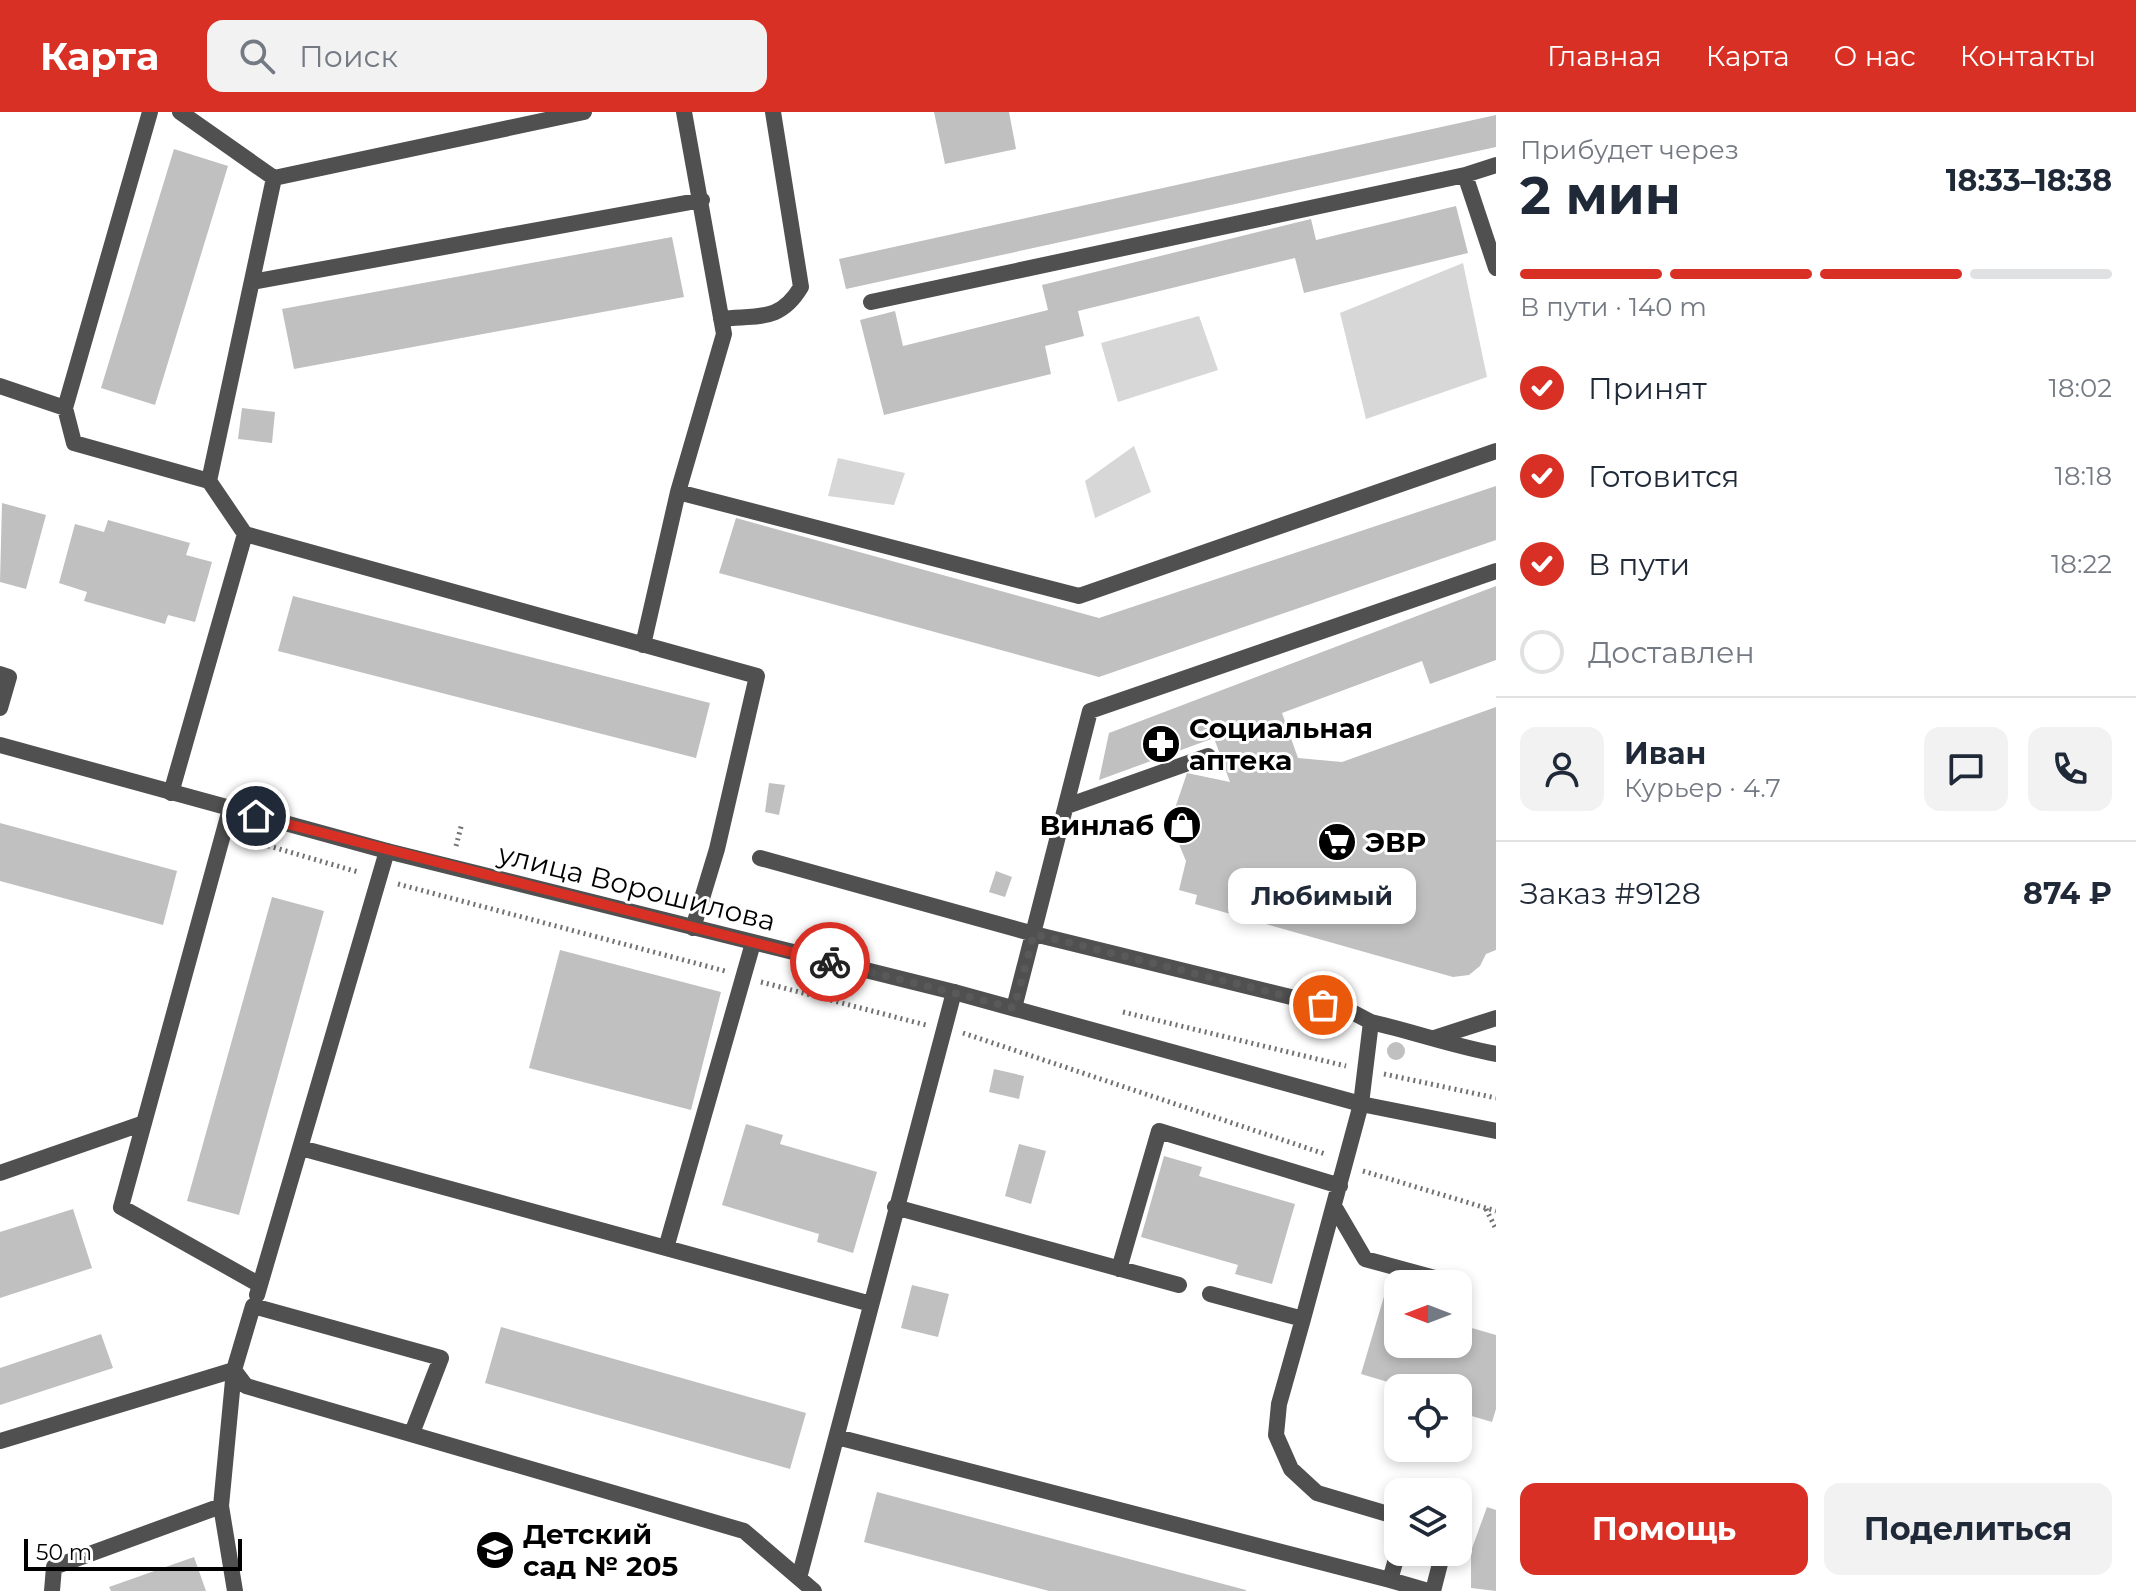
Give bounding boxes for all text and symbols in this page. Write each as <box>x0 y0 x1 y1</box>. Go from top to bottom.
search box <box>207 20 767 92</box>
text: Карта <box>40 33 159 80</box>
icon: search <box>235 34 279 78</box>
text: Поиск <box>299 38 398 75</box>
text: Главная <box>1547 39 1662 73</box>
text: Карта <box>1706 39 1790 73</box>
text: О нас <box>1834 39 1916 73</box>
text: Контакты <box>1960 39 2096 73</box>
text: Прибудет через <box>1520 134 1739 166</box>
text: 18:33–18:38 <box>1946 162 2112 199</box>
text: 2 мин <box>1520 164 1681 227</box>
text: В пути · 140 m <box>1520 291 1707 323</box>
icon: check <box>1520 366 1564 410</box>
text: Принят <box>1588 370 1707 407</box>
text: 18:02 <box>2049 372 2112 404</box>
icon: check <box>1520 454 1564 498</box>
text: Готовится <box>1588 458 1740 495</box>
text: 18:18 <box>2055 460 2112 492</box>
icon: check <box>1520 542 1564 586</box>
text: В пути <box>1588 546 1690 583</box>
text: 18:22 <box>2051 548 2112 580</box>
text: Доставлен <box>1588 634 1755 671</box>
place label: Социальная аптека <box>1189 711 1373 777</box>
pharmacy icon: Социальная аптека <box>1140 723 1182 765</box>
button: person <box>1520 727 1604 811</box>
button: chat <box>1924 727 2008 811</box>
button: phone <box>2028 727 2112 811</box>
text: Иван <box>1624 735 1706 772</box>
text: Курьер · 4.7 <box>1624 772 1781 804</box>
pin <box>222 782 290 850</box>
icon: home <box>234 794 278 838</box>
shop icon: Винлаб <box>1161 804 1203 846</box>
place label: Винлаб <box>1039 808 1154 842</box>
supermarket icon: ЭВР <box>1316 821 1358 863</box>
place label: ЭВР <box>1365 825 1426 859</box>
street label: улица Ворошилова <box>494 836 779 938</box>
callout: Любимый <box>1229 869 1417 925</box>
text: Заказ #9128 <box>1520 875 1701 912</box>
text: 874 ₽ <box>2023 875 2112 912</box>
text: Любимый <box>1251 880 1393 912</box>
courier <box>790 922 870 1002</box>
icon: bike <box>808 940 852 984</box>
pin <box>1289 971 1357 1039</box>
icon: bag <box>1301 983 1345 1027</box>
north arrow <box>1384 1270 1472 1358</box>
map controls <box>1384 1270 1472 1566</box>
button: locate <box>1384 1374 1472 1462</box>
button: layers <box>1384 1478 1472 1566</box>
button: Помощь <box>1520 1483 1808 1575</box>
button: Поделиться <box>1824 1483 2112 1575</box>
place label: Детский сад № 205 <box>523 1517 678 1583</box>
school or university icon: Детский сад № 205 <box>474 1529 516 1571</box>
scale bar <box>24 1535 242 1571</box>
text: 50 m <box>36 1539 92 1566</box>

